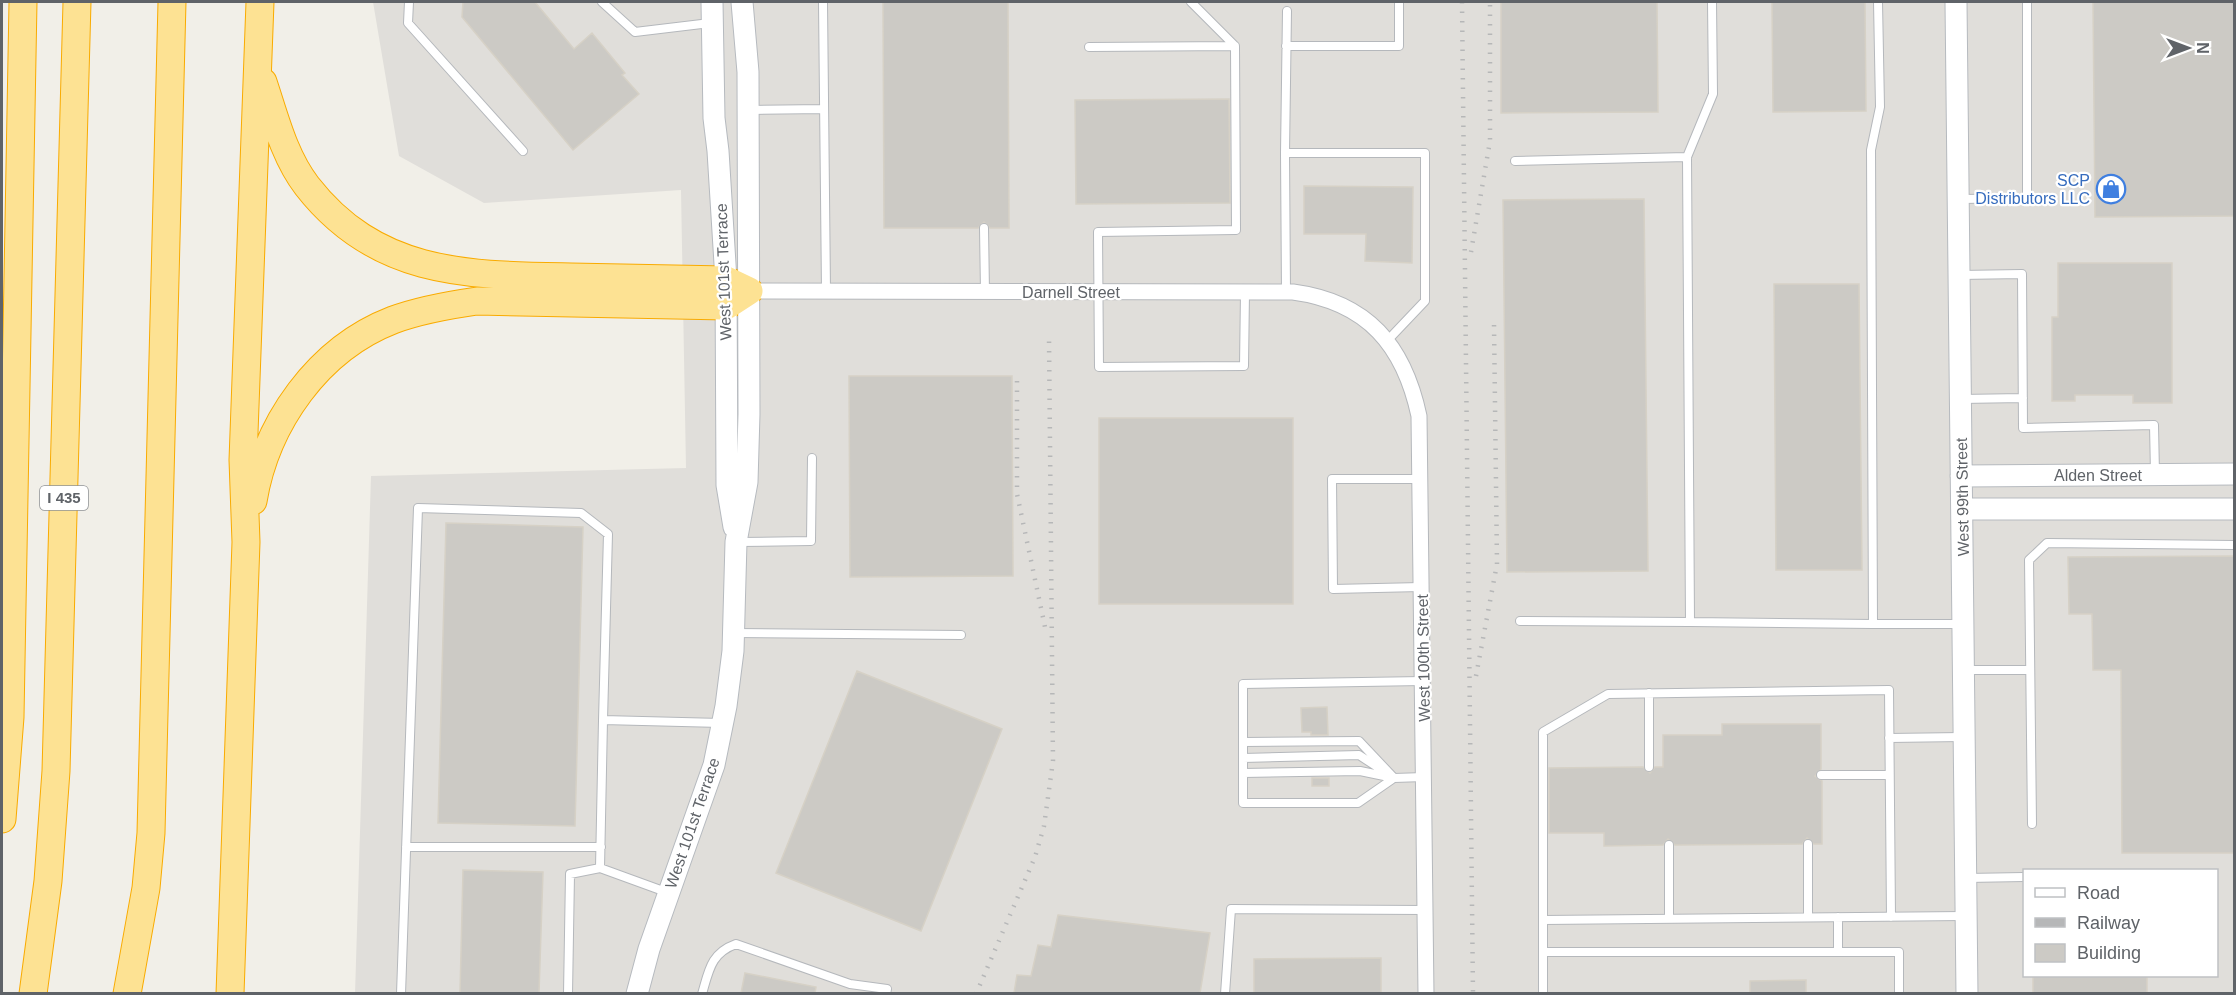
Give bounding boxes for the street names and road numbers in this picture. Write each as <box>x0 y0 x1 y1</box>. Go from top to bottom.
street label: West 101st Terrace <box>713 203 734 341</box>
street label: Darnell Street <box>1022 284 1120 301</box>
street label: West 99th Street <box>1953 437 1972 557</box>
street label: Alden Street <box>2054 467 2143 484</box>
road number: I 435 <box>40 486 88 510</box>
street label: West 100th Street <box>1414 593 1433 722</box>
street label: West 101st Terrace <box>662 755 723 891</box>

